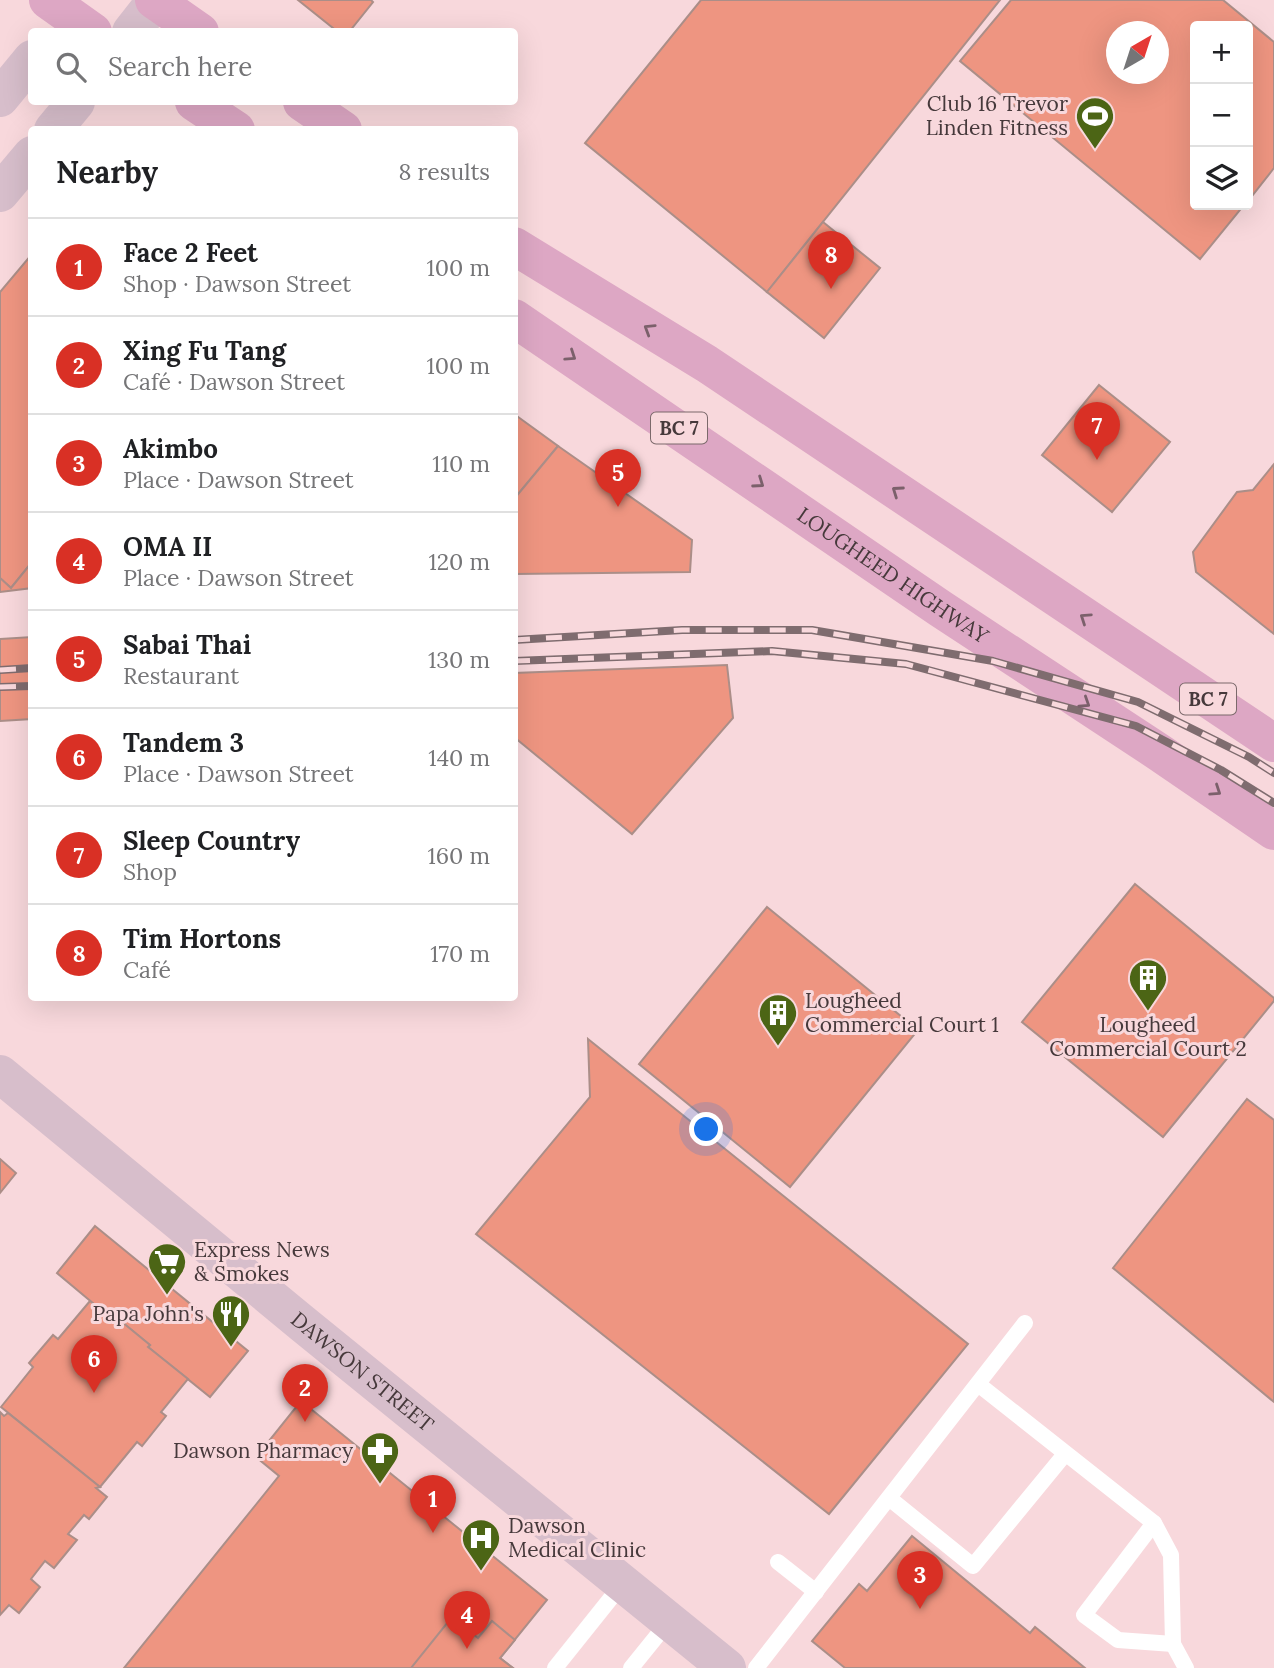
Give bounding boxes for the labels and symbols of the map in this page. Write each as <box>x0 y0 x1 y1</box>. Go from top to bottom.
north arrow <box>1106 21 1169 84</box>
place label: Club 16 Trevor Linden Fitness <box>926 90 1068 141</box>
sports icon: Club 16 Trevor Linden Fitness <box>1074 95 1116 150</box>
pin: 8 <box>808 231 854 289</box>
one-way arrow <box>644 324 657 337</box>
one-way arrow <box>563 348 576 360</box>
pin: 7 <box>1074 402 1120 460</box>
road number: BC 7 <box>651 412 707 444</box>
pin: 5 <box>595 449 641 507</box>
one-way arrow <box>751 475 764 487</box>
one-way arrow <box>892 487 905 500</box>
street label: LOUGHEED HIGHWAY <box>792 501 994 650</box>
one-way arrow <box>1080 613 1093 626</box>
road number: BC 7 <box>1180 684 1236 714</box>
one-way arrow <box>1077 695 1090 708</box>
one-way arrow <box>1208 783 1221 795</box>
building icon: Lougheed Commercial Court 2 <box>1127 957 1169 1012</box>
place label: Lougheed Commercial Court 1 <box>805 987 999 1038</box>
building icon: Lougheed Commercial Court 1 <box>757 992 799 1047</box>
place label: Lougheed Commercial Court 2 <box>1049 1011 1247 1062</box>
your location <box>689 1112 723 1146</box>
place label: Express News & Smokes <box>194 1236 330 1287</box>
supermarket icon: Express News & Smokes <box>146 1241 188 1296</box>
restaurant icon: Papa John's <box>210 1293 252 1348</box>
place label: Papa John's <box>93 1300 204 1327</box>
street label: DAWSON STREET <box>285 1306 440 1438</box>
pin: 6 <box>71 1335 117 1393</box>
pin: 2 <box>282 1364 328 1422</box>
pharmacy icon: Dawson Pharmacy <box>359 1430 401 1485</box>
place label: Dawson Pharmacy <box>173 1437 353 1464</box>
pin: 1 <box>410 1475 456 1533</box>
place label: Dawson Medical Clinic <box>508 1512 646 1563</box>
hospital icon: Dawson Medical Clinic <box>460 1517 502 1572</box>
pin: 3 <box>897 1551 943 1609</box>
pin: 4 <box>444 1591 490 1649</box>

